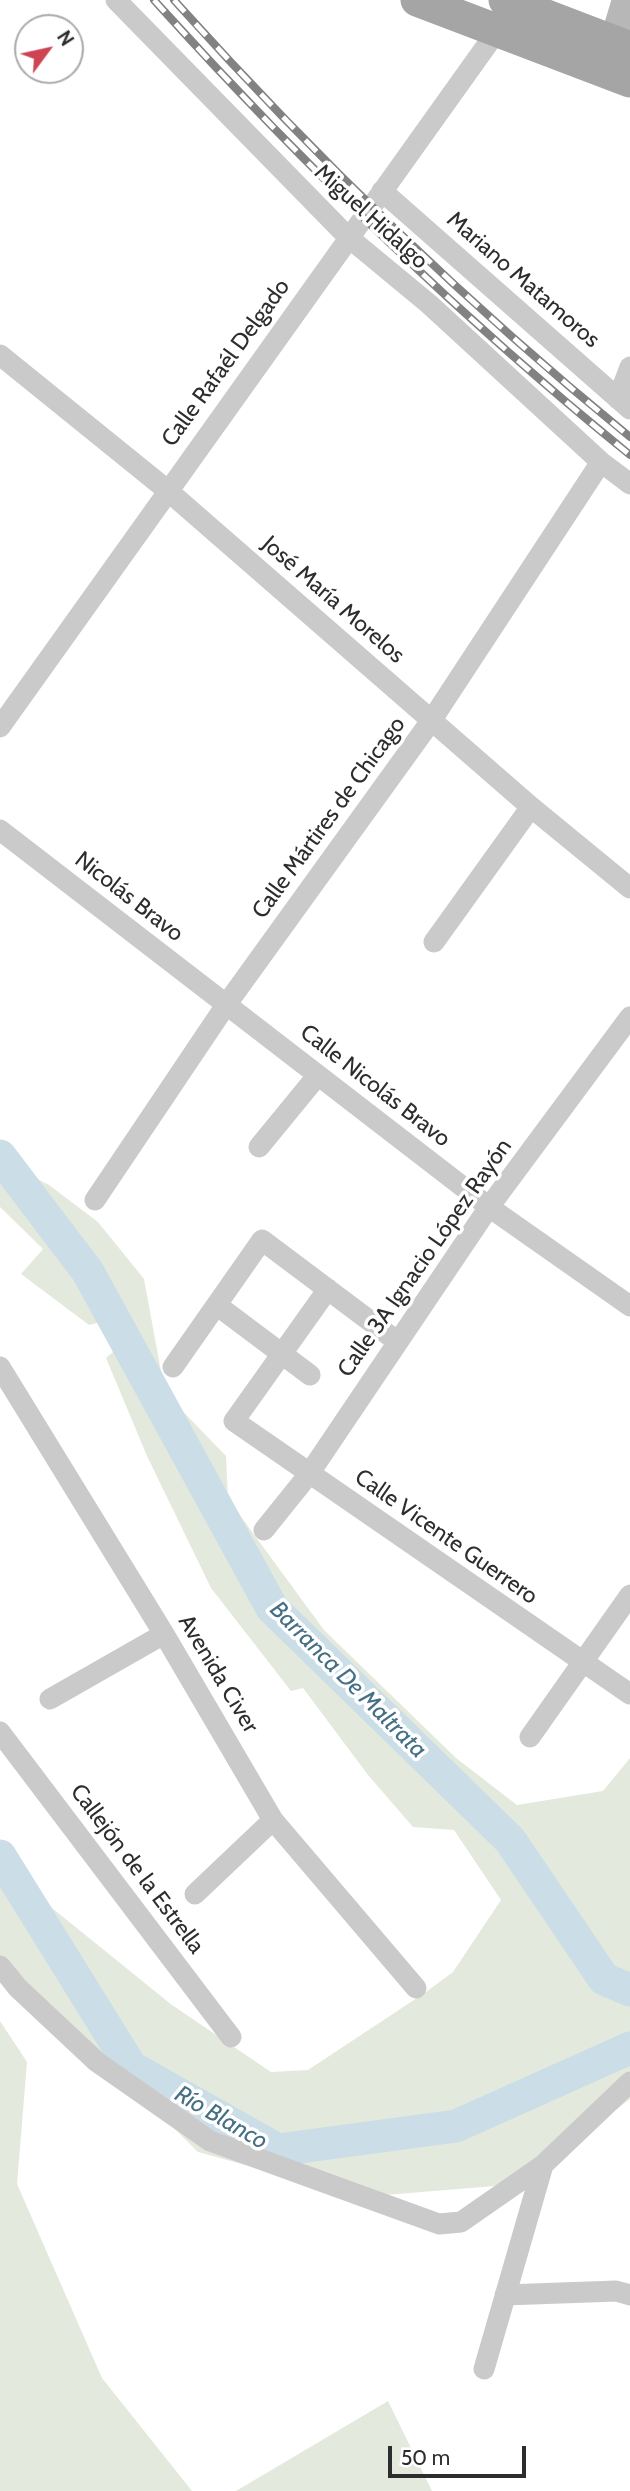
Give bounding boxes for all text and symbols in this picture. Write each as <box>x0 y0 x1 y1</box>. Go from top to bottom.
north arrow <box>14 14 84 84</box>
text: N <box>52 26 79 50</box>
street label: Miguel Hidalgo <box>308 159 434 275</box>
street label: Mariano Matamoros <box>441 206 605 354</box>
street label: Calle Rafaél Delgado <box>156 274 296 452</box>
street label: José María Morelos <box>256 531 410 669</box>
street label: Calle Mártires de Chicago <box>247 712 411 924</box>
street label: Nicolás Bravo <box>69 846 189 948</box>
street label: Calle Nicolás Bravo <box>294 1019 456 1153</box>
street label: Calle 3A Ignacio López Rayón <box>332 1134 518 1382</box>
street label: Calle Vicente Guerrero <box>349 1463 543 1611</box>
water label: Barranca De Maltrata <box>264 1596 432 1764</box>
street label: Avenida Civer <box>172 1610 264 1738</box>
street label: Callejón de la Estrella <box>64 1779 210 1959</box>
water label: Río Blanco <box>169 2080 273 2156</box>
scale bar <box>392 2432 530 2476</box>
text: 50 m <box>401 2445 450 2470</box>

